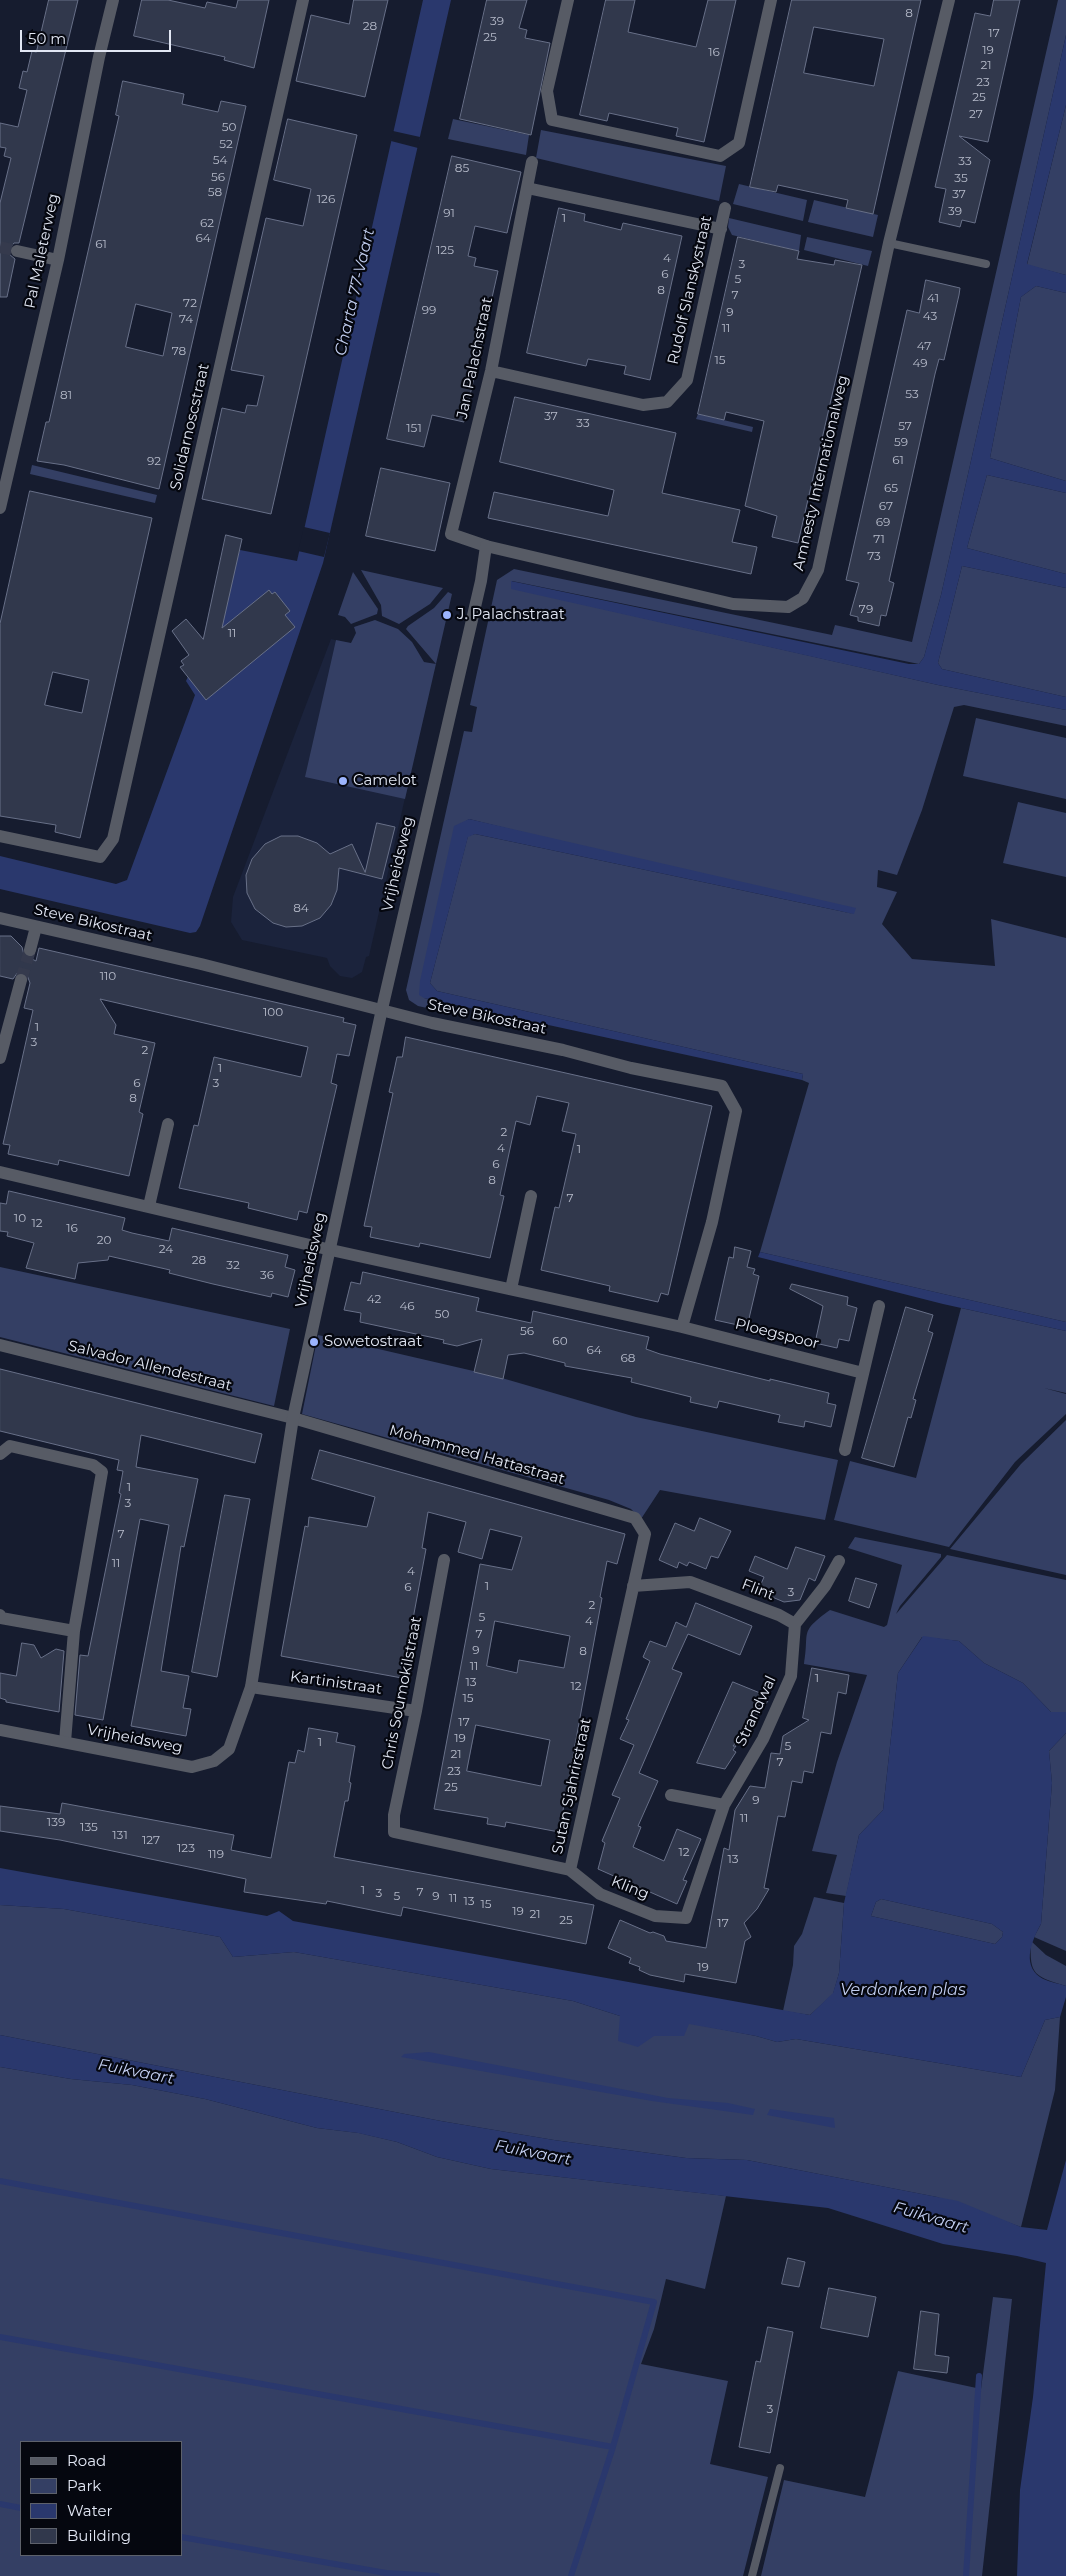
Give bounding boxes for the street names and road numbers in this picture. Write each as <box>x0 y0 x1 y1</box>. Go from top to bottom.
street label: Pal Maleterweg <box>21 192 63 310</box>
street label: Rudolf Slanskystraat <box>664 214 716 366</box>
street label: Jan Palachstraat <box>453 296 497 420</box>
street label: Solidarnoscstraat <box>167 362 213 492</box>
street label: Amnesty Internationalweg <box>790 373 852 573</box>
street label: Vrijheidsweg <box>378 815 418 913</box>
street label: Steve Bikostraat <box>32 901 154 945</box>
street label: Steve Bikostraat <box>426 996 548 1038</box>
street label: Vrijheidsweg <box>292 1211 330 1309</box>
street label: Ploegspoor <box>733 1315 821 1353</box>
street label: Salvador Allendestraat <box>66 1337 234 1395</box>
street label: Mohammed Hattastraat <box>387 1421 567 1489</box>
street label: Flint <box>739 1576 777 1604</box>
street label: Chris Soumokilstraat <box>378 1615 426 1771</box>
street label: Kartinistraat <box>289 1668 383 1698</box>
street label: Strandwal <box>732 1673 780 1749</box>
street label: Sutan Sjahrirstraat <box>549 1716 595 1856</box>
street label: Vrijheidsweg <box>86 1721 184 1757</box>
street label: Kling <box>608 1872 652 1904</box>

